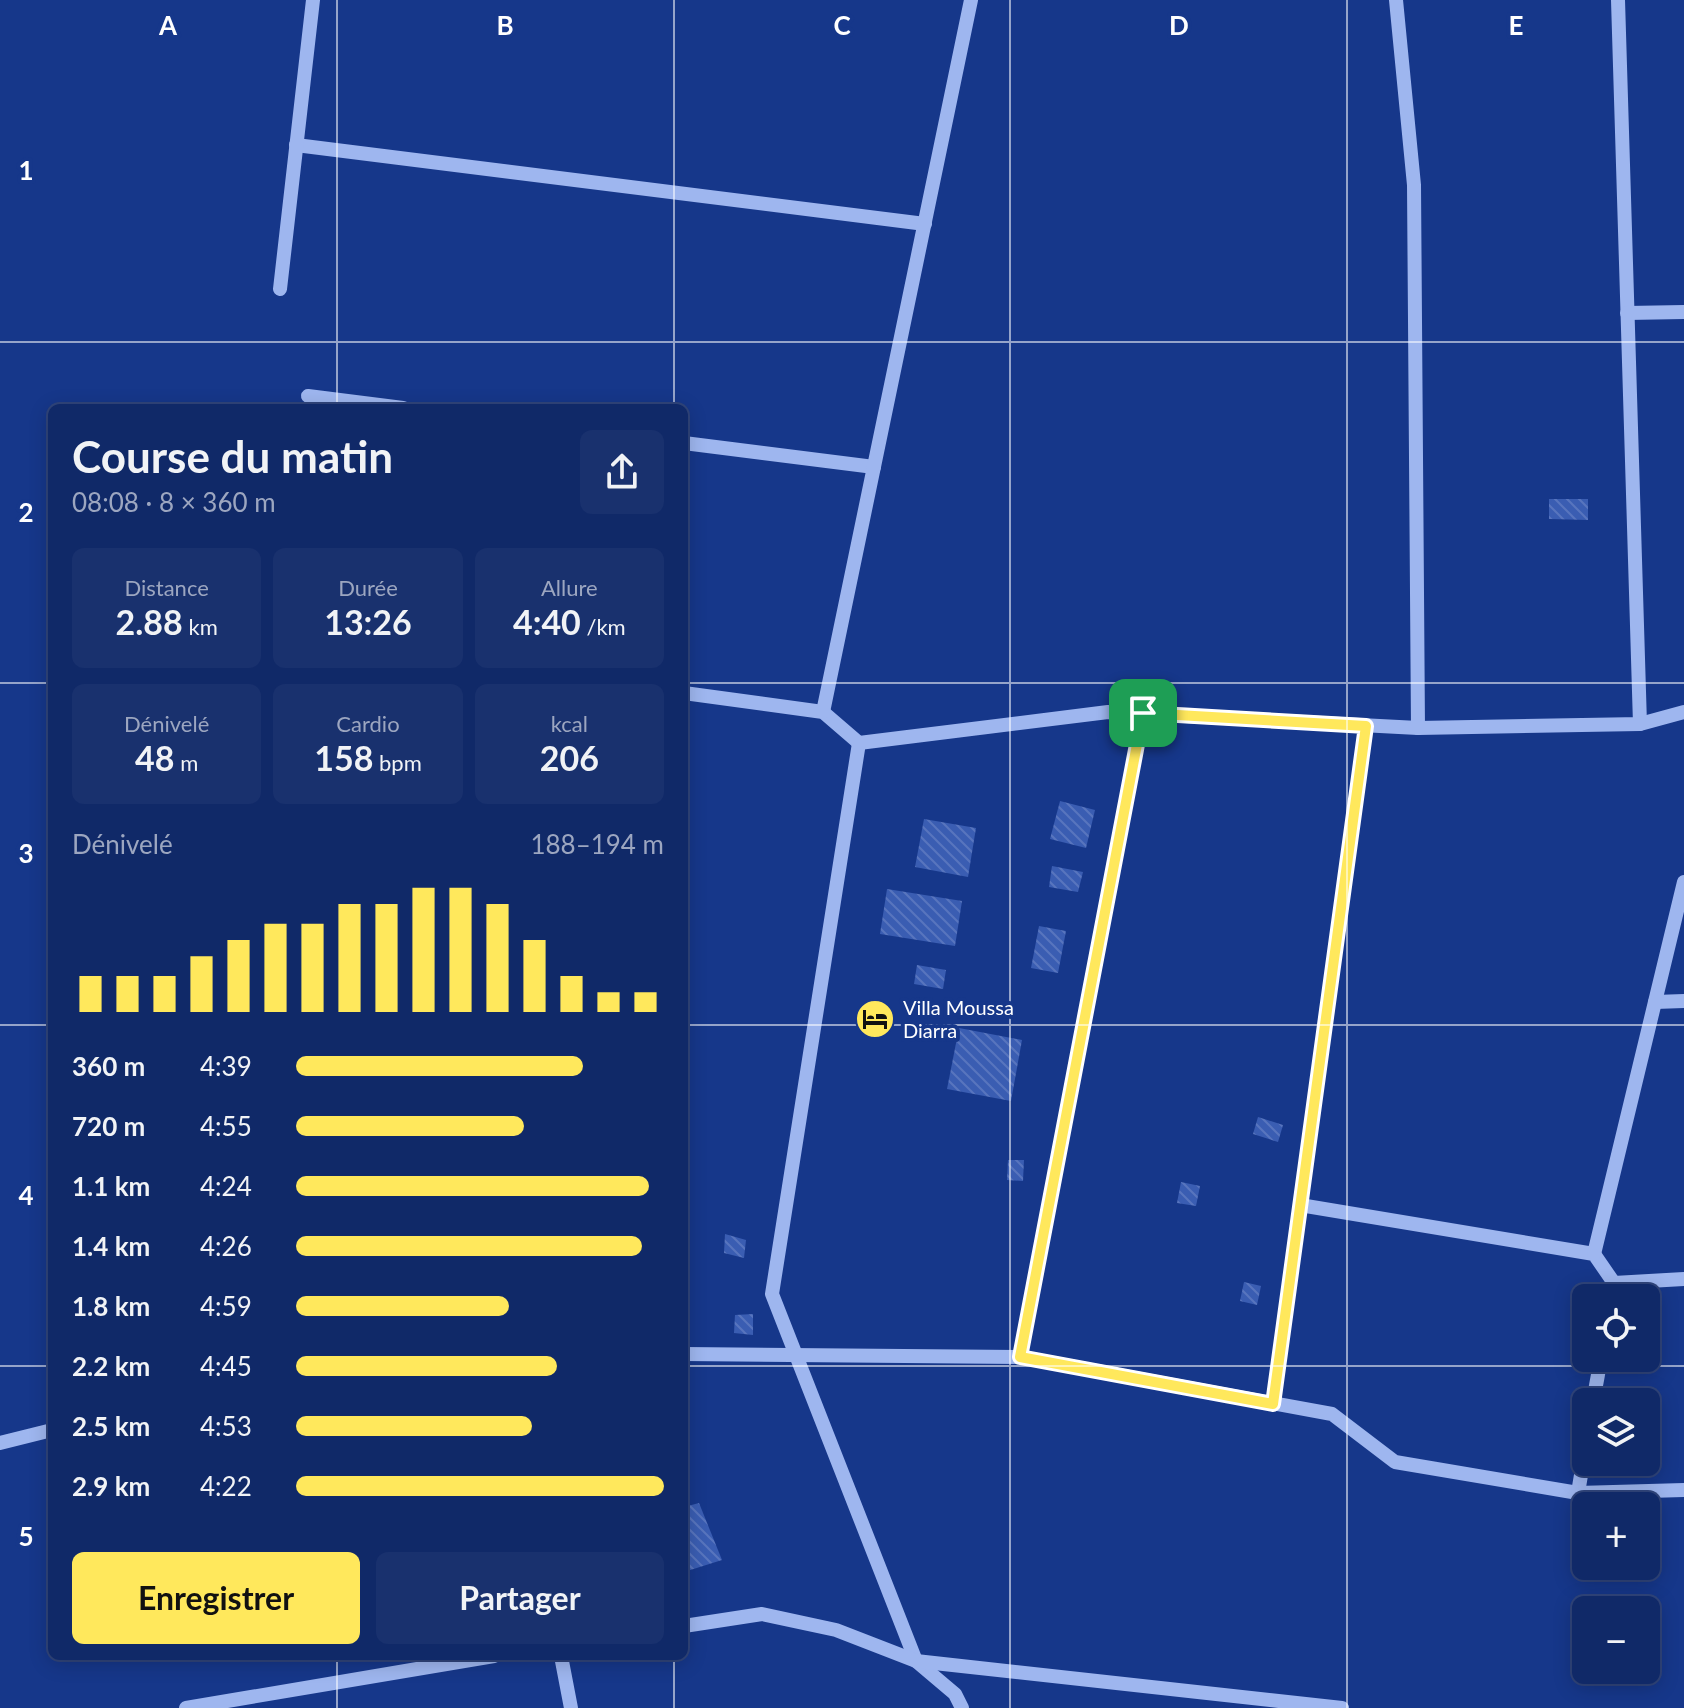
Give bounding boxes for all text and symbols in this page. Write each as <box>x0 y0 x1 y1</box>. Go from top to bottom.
text: A <box>158 9 178 41</box>
text: B <box>496 9 514 41</box>
text: C <box>833 9 851 41</box>
text: D <box>1169 9 1189 41</box>
text: E <box>1509 9 1523 41</box>
text: 1 <box>18 154 34 186</box>
text: Course du matin <box>72 430 393 482</box>
button: share <box>580 430 664 514</box>
text: 08:08 · 8 × 360 m <box>72 486 276 518</box>
text: 2 <box>18 496 34 528</box>
text: Distance <box>124 574 209 601</box>
text: Durée <box>338 574 398 601</box>
text: Allure <box>541 574 598 601</box>
text: 2.88 <box>116 601 183 642</box>
text: 13:26 <box>324 601 412 642</box>
text: 4:40 <box>513 601 581 642</box>
text: km <box>183 613 218 640</box>
text: /km <box>581 613 626 640</box>
pin <box>1109 679 1177 747</box>
icon: arrive <box>1121 691 1165 735</box>
text: Dénivelé <box>124 710 209 737</box>
text: Cardio <box>336 710 400 737</box>
text: kcal <box>551 710 588 737</box>
text: 48 <box>135 737 175 778</box>
text: 158 <box>314 737 373 778</box>
text: 206 <box>540 737 599 778</box>
text: m <box>175 749 198 776</box>
text: bpm <box>373 749 422 776</box>
text: Dénivelé <box>72 828 173 860</box>
text: 188–194 m <box>530 828 664 860</box>
text: 3 <box>18 837 34 869</box>
place label: Villa Moussa Diarra <box>903 995 1014 1042</box>
hotel icon: Villa Moussa Diarra <box>854 998 896 1040</box>
text: 360 m <box>72 1050 145 1082</box>
text: 4:39 <box>200 1050 252 1082</box>
text: 720 m <box>72 1110 145 1142</box>
text: 4:55 <box>200 1110 252 1142</box>
text: 1.1 km <box>72 1170 150 1202</box>
text: 4:24 <box>200 1170 252 1202</box>
text: 4 <box>18 1179 34 1211</box>
text: 1.4 km <box>72 1230 150 1262</box>
text: 4:26 <box>200 1230 252 1262</box>
map controls <box>1572 1284 1660 1684</box>
button: locate <box>1572 1284 1660 1372</box>
text: 1.8 km <box>72 1290 150 1322</box>
text: 4:59 <box>200 1290 252 1322</box>
text: 2.2 km <box>72 1350 150 1382</box>
text: 4:45 <box>200 1350 252 1382</box>
button: layers <box>1572 1388 1660 1476</box>
text: 2.5 km <box>72 1410 150 1442</box>
text: 4:53 <box>200 1410 252 1442</box>
text: 2.9 km <box>72 1470 150 1502</box>
text: 4:22 <box>200 1470 252 1502</box>
button: + <box>1572 1492 1660 1580</box>
text: 5 <box>18 1520 34 1552</box>
button: Enregistrer <box>72 1552 360 1644</box>
button: Partager <box>376 1552 664 1644</box>
button: − <box>1572 1596 1660 1684</box>

